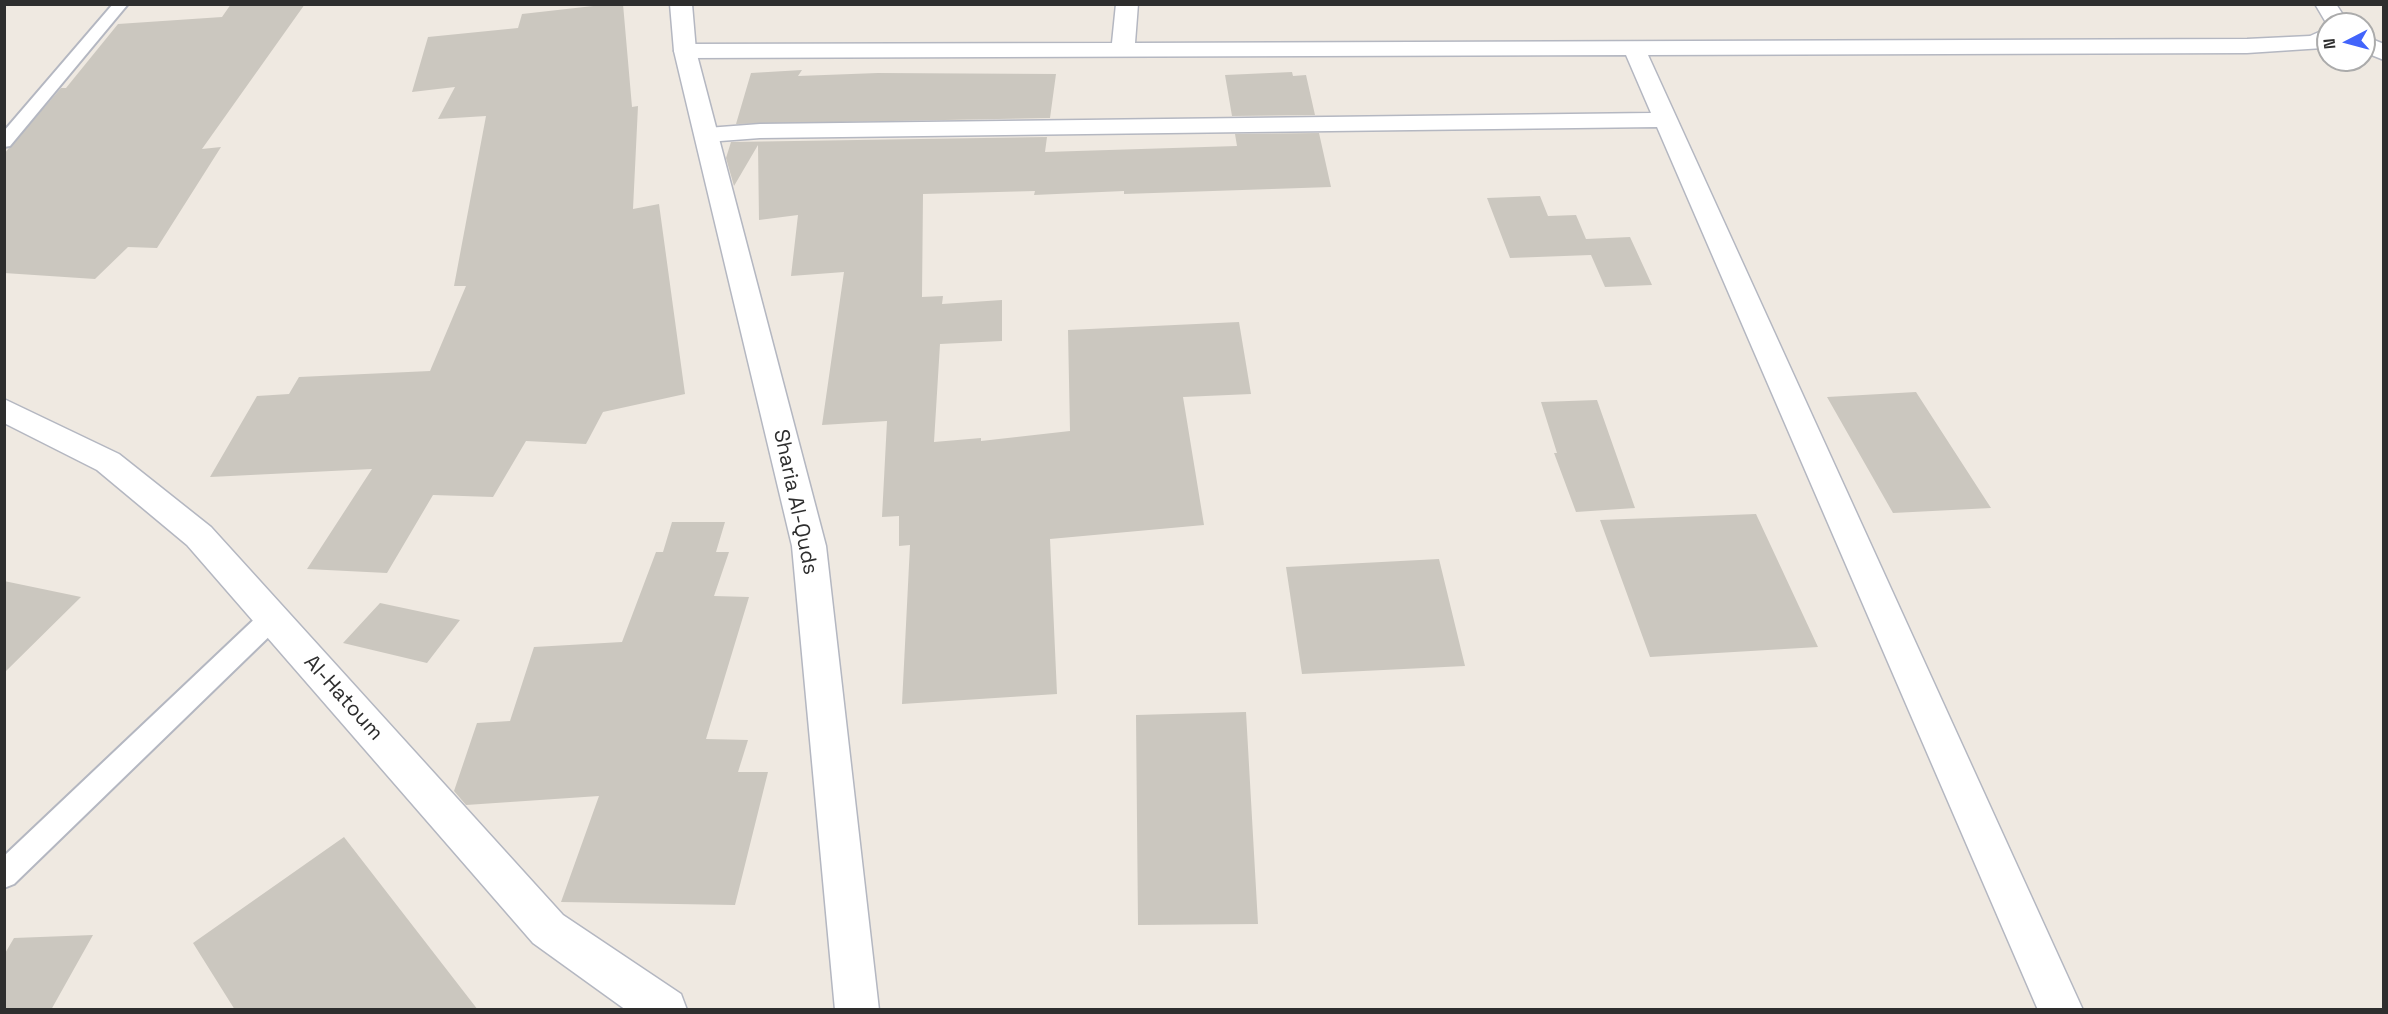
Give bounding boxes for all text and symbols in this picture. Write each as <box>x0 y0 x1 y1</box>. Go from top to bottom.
north arrow <box>2316 12 2376 72</box>
text: N <box>2319 37 2341 50</box>
street label: Sharia Al-Quds <box>767 427 823 577</box>
street label: Al-Hatoum <box>298 650 388 746</box>

